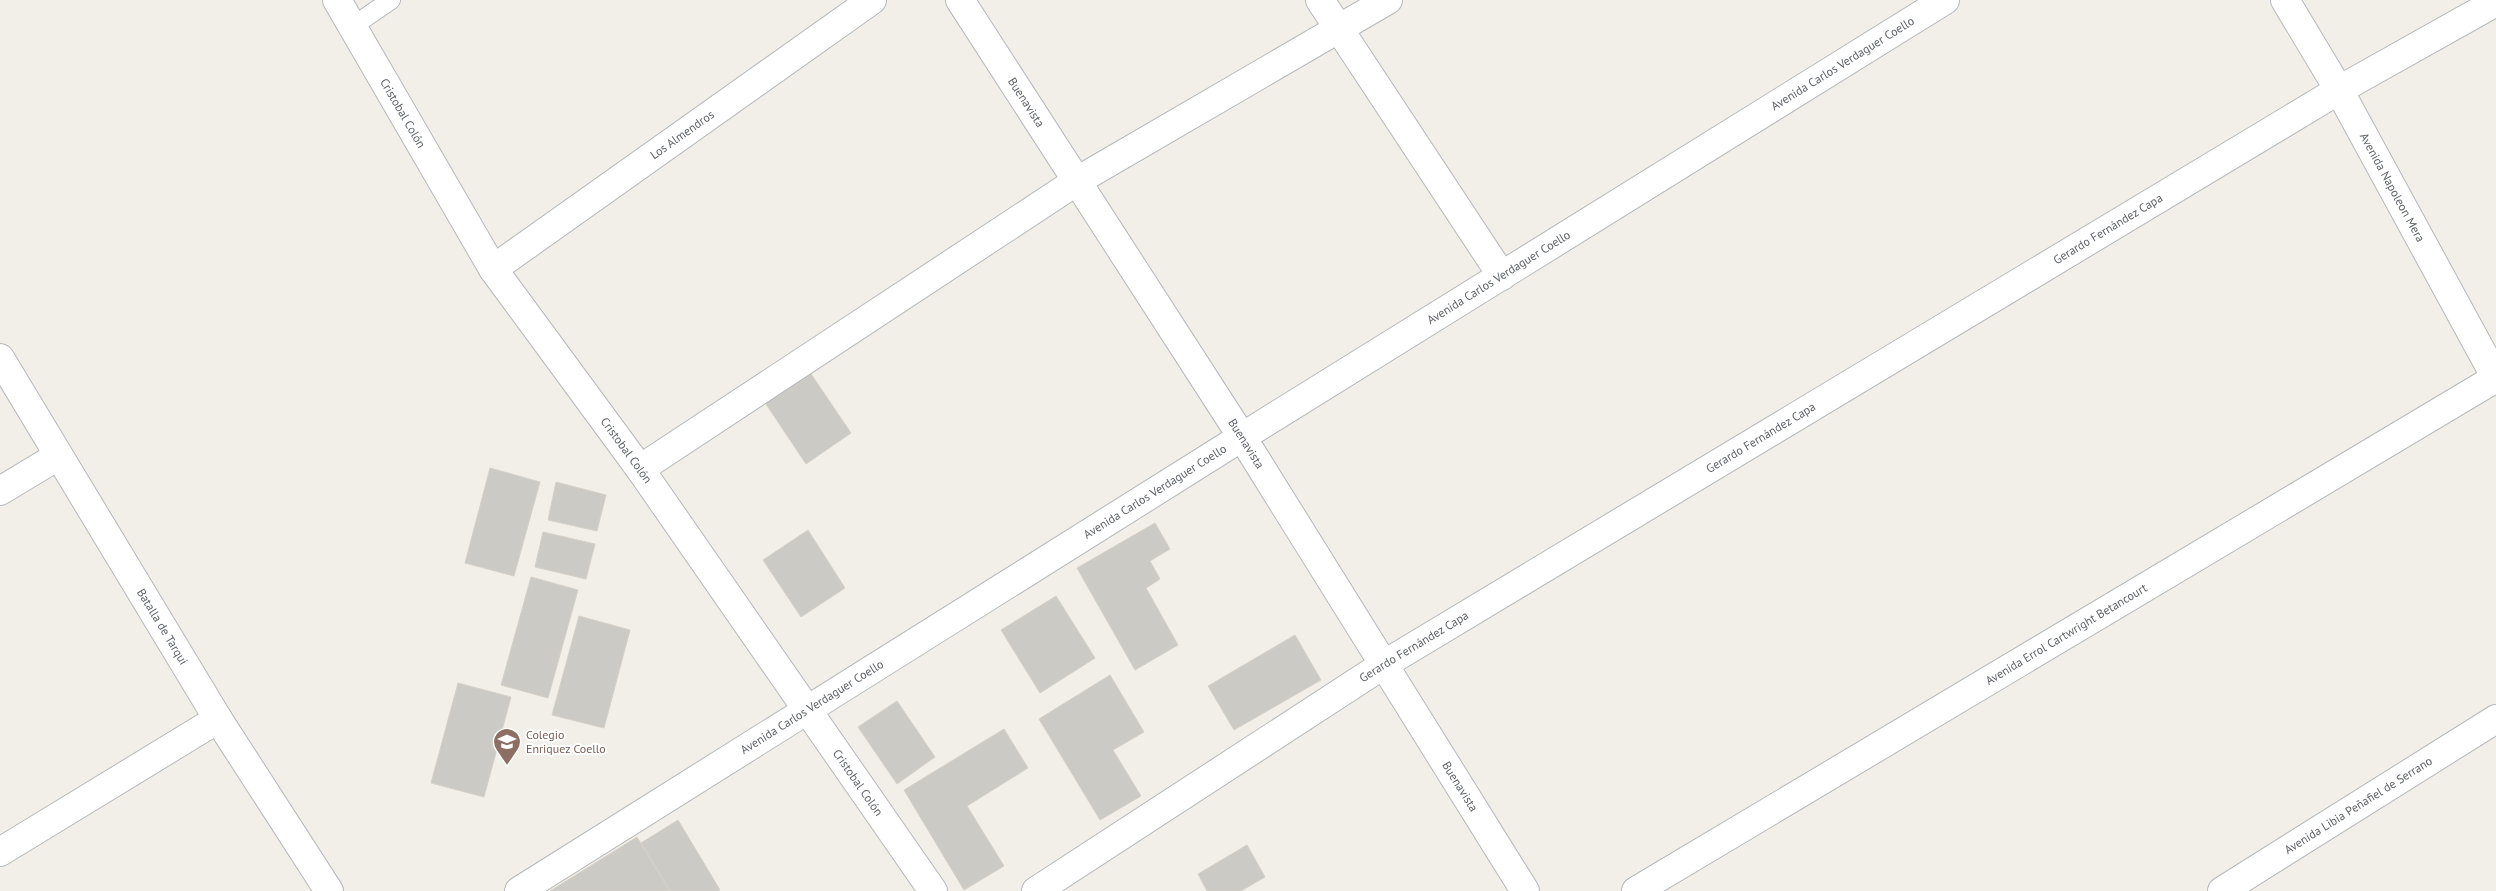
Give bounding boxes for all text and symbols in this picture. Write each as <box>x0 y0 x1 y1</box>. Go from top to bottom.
street label: Avenida Carlos Verdaguer Coello <box>1768 13 1917 113</box>
street label: Buenavista <box>1005 75 1048 130</box>
street label: Cristobal Colón <box>377 76 429 151</box>
street label: Los Almendros <box>647 107 717 162</box>
street label: Avenida Napoleon Mera <box>2357 130 2428 245</box>
street label: Gerardo Fernández Capa <box>2050 190 2165 267</box>
street label: Avenida Carlos Verdaguer Coello <box>1424 227 1573 327</box>
street label: Gerardo Fernández Capa <box>1703 399 1818 476</box>
street label: Cristobal Colón <box>598 414 656 486</box>
street label: Buenavista <box>1225 416 1268 471</box>
street label: Avenida Carlos Verdaguer Coello <box>1080 441 1229 542</box>
street label: Avenida Errol Cartwright Betancourt <box>1982 580 2150 688</box>
street label: Batalla de Tarqui <box>134 586 191 667</box>
street label: Gerardo Fernández Capa <box>1356 607 1471 685</box>
street label: Avenida Carlos Verdaguer Coello <box>738 656 886 757</box>
school or university icon: Colegio Enriquez Coello <box>492 727 522 766</box>
place label: Colegio Enriquez Coello <box>526 727 606 756</box>
street label: Cristobal Colón <box>830 746 887 819</box>
street label: Avenida Libia Peñafiel de Serrano <box>2281 753 2435 857</box>
street label: Buenavista <box>1439 758 1482 814</box>

